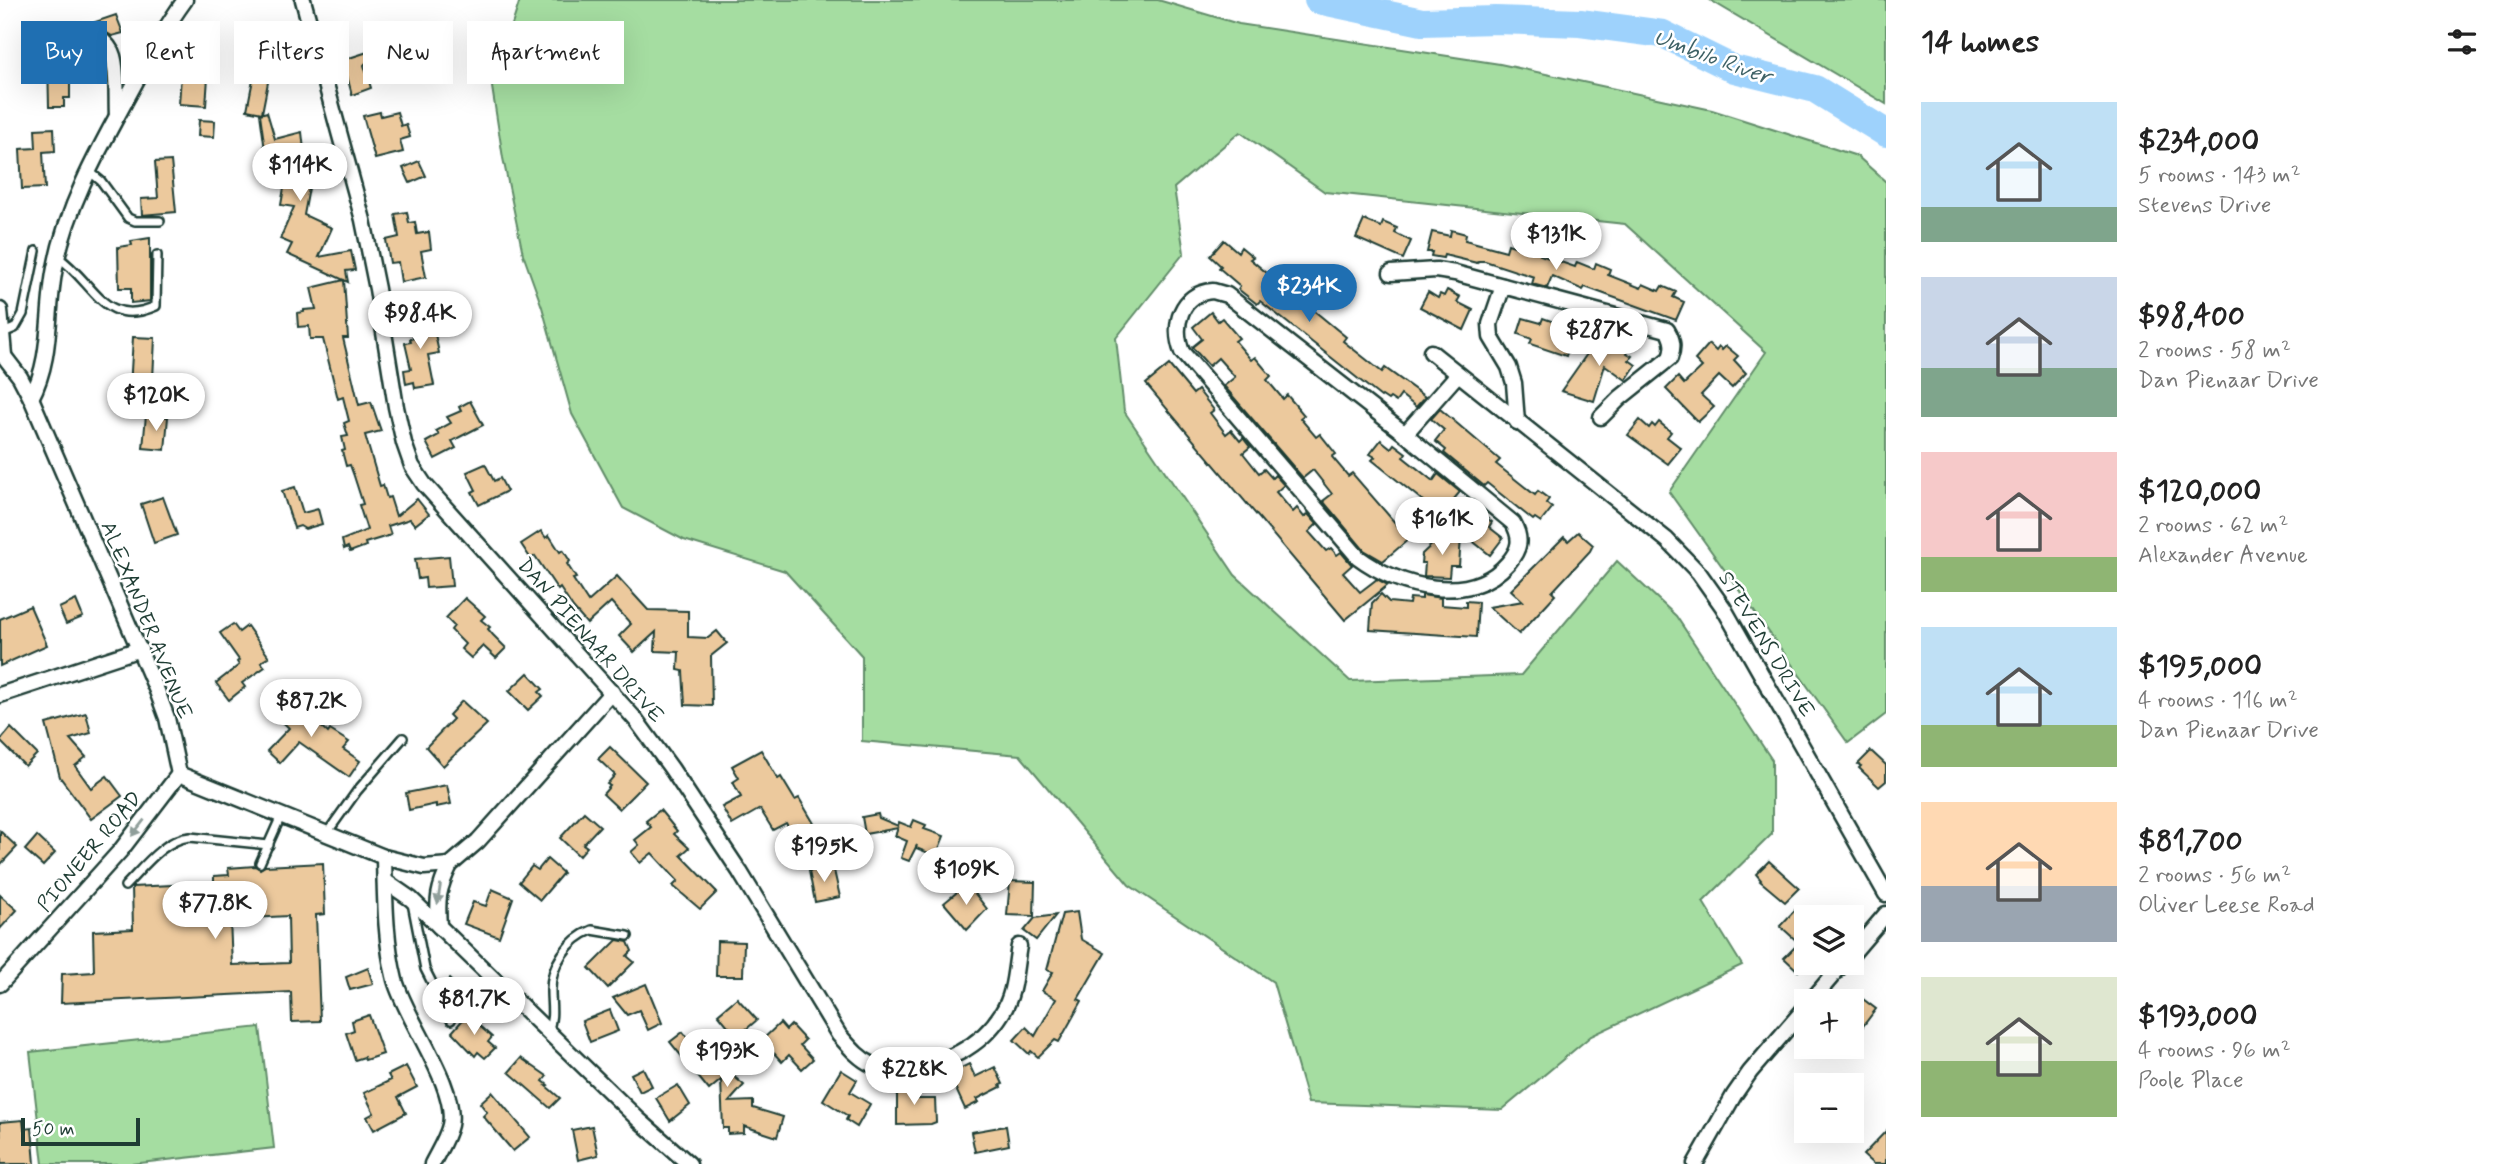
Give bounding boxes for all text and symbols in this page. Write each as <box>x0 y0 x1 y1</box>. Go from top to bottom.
chip: Buy <box>21 21 107 84</box>
chip: Rent <box>121 21 220 84</box>
chip: Filters <box>234 21 349 84</box>
chip: New <box>363 21 453 84</box>
chip: Apartment <box>467 21 624 84</box>
water label: Umbilo River <box>1649 23 1778 94</box>
text: 14 homes <box>1921 23 2039 62</box>
icon: filters <box>2443 23 2481 61</box>
text: $234,000 <box>2138 122 2259 161</box>
icon: home <box>1977 130 2061 214</box>
pin: $114K <box>251 144 349 203</box>
text: $114K <box>268 151 332 181</box>
text: 5 rooms · 143 m² <box>2138 161 2301 191</box>
text: Stevens Drive <box>2138 191 2271 221</box>
pin: $131K <box>1507 212 1605 272</box>
text: $131K <box>1527 220 1585 250</box>
pin: $234K <box>1260 264 1358 324</box>
text: $234K <box>1277 272 1341 302</box>
pin: $98.4K <box>363 292 477 351</box>
text: $98,400 <box>2138 297 2245 336</box>
text: $98.4K <box>384 299 456 329</box>
icon: home <box>1977 305 2061 389</box>
pin: $287K <box>1550 308 1648 368</box>
text: $287K <box>1566 316 1632 346</box>
text: 2 rooms · 58 m² <box>2138 336 2291 366</box>
text: Dan Pienaar Drive <box>2138 366 2319 396</box>
pin: $120K <box>107 374 205 433</box>
text: $120K <box>123 381 189 411</box>
text: $120,000 <box>2138 472 2261 511</box>
icon: home <box>1977 480 2061 564</box>
pin: $161K <box>1393 498 1491 557</box>
text: $161K <box>1411 505 1473 535</box>
text: 2 rooms · 62 m² <box>2138 511 2289 541</box>
street label: ALEXANDER AVENUE <box>94 517 199 723</box>
text: Alexander Avenue <box>2138 541 2308 571</box>
street label: DAN PIENAAR DRIVE <box>511 552 670 729</box>
street label: STEVENS DRIVE <box>1711 566 1821 723</box>
text: $195,000 <box>2138 647 2262 686</box>
icon: home <box>1977 655 2061 739</box>
pin: $87.2K <box>254 680 368 739</box>
text: 4 rooms · 116 m² <box>2138 686 2298 716</box>
text: $87.2K <box>276 687 346 717</box>
text: Dan Pienaar Drive <box>2138 716 2319 746</box>
street label: PIONEER ROAD <box>31 785 149 918</box>
one-way arrow <box>131 819 145 837</box>
text: $81,700 <box>2138 822 2243 861</box>
pin: $195K <box>775 824 873 884</box>
icon: home <box>1977 830 2061 914</box>
text: $195K <box>791 832 857 862</box>
pin: $109K <box>917 848 1015 907</box>
text: $109K <box>933 855 999 885</box>
text: 2 rooms · 56 m² <box>2138 861 2291 891</box>
pin: $77.8K <box>158 881 272 941</box>
one-way arrow <box>433 883 444 905</box>
text: $77.8K <box>178 889 252 919</box>
text: Oliver Leese Road <box>2138 891 2315 921</box>
map controls <box>1794 905 1864 1143</box>
button: layers <box>1794 905 1864 975</box>
pin: $81.7K <box>417 978 531 1037</box>
text: $81.7K <box>438 985 510 1015</box>
button: + <box>1794 989 1864 1059</box>
text: $193,000 <box>2138 997 2258 1036</box>
icon: home <box>1977 1005 2061 1089</box>
pin: $193K <box>678 1030 776 1089</box>
text: 4 rooms · 96 m² <box>2138 1036 2291 1066</box>
text: $193K <box>695 1037 759 1067</box>
pin: $228K <box>865 1048 963 1107</box>
text: $228K <box>881 1055 947 1085</box>
text: Poole Place <box>2138 1066 2244 1096</box>
button: − <box>1794 1073 1864 1143</box>
scale bar <box>21 1115 140 1147</box>
text: 50 m <box>32 1117 75 1142</box>

